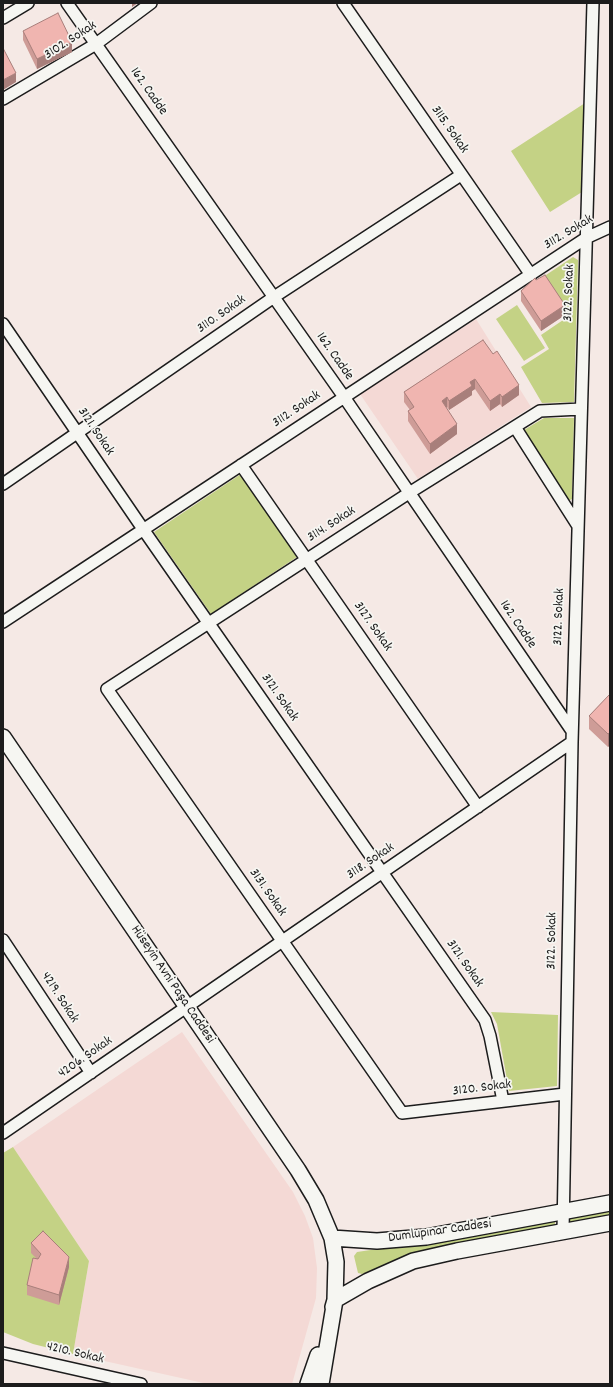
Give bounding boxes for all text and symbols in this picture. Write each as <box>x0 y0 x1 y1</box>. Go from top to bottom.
street label: 3102. Sokak <box>42 18 100 64</box>
street label: 162. Cadde <box>126 65 170 119</box>
street label: 3115. Sokak <box>426 103 472 157</box>
street label: 3112. Sokak <box>541 212 597 254</box>
street label: 3122. Sokak <box>561 264 579 322</box>
street label: 3110. Sokak <box>194 292 250 338</box>
street label: 162. Cadde <box>312 330 356 384</box>
street label: 3112. Sokak <box>270 388 324 432</box>
street label: 3121. Sokak <box>73 405 117 459</box>
street label: 3114. Sokak <box>305 503 359 547</box>
street label: 3122. Sokak <box>551 588 569 646</box>
street label: 162. Cadde <box>495 598 539 652</box>
street label: 3127. Sokak <box>349 599 395 655</box>
street label: 3121. Sokak <box>257 671 301 725</box>
street label: 3118. Sokak <box>344 840 398 884</box>
street label: 3131. Sokak <box>244 866 290 920</box>
street label: 3122. Sokak <box>544 912 562 970</box>
street label: Hüseyin Avni Paşa Caddesi <box>126 923 218 1047</box>
street label: 3121. Sokak <box>442 937 486 991</box>
street label: 4219. Sokak <box>36 969 82 1027</box>
street label: 4206. Sokak <box>56 1033 116 1083</box>
street label: 3120. Sokak <box>452 1077 512 1101</box>
street label: Dumlupınar Caddesi <box>387 1216 493 1248</box>
street label: 4210. Sokak <box>45 1339 105 1369</box>

